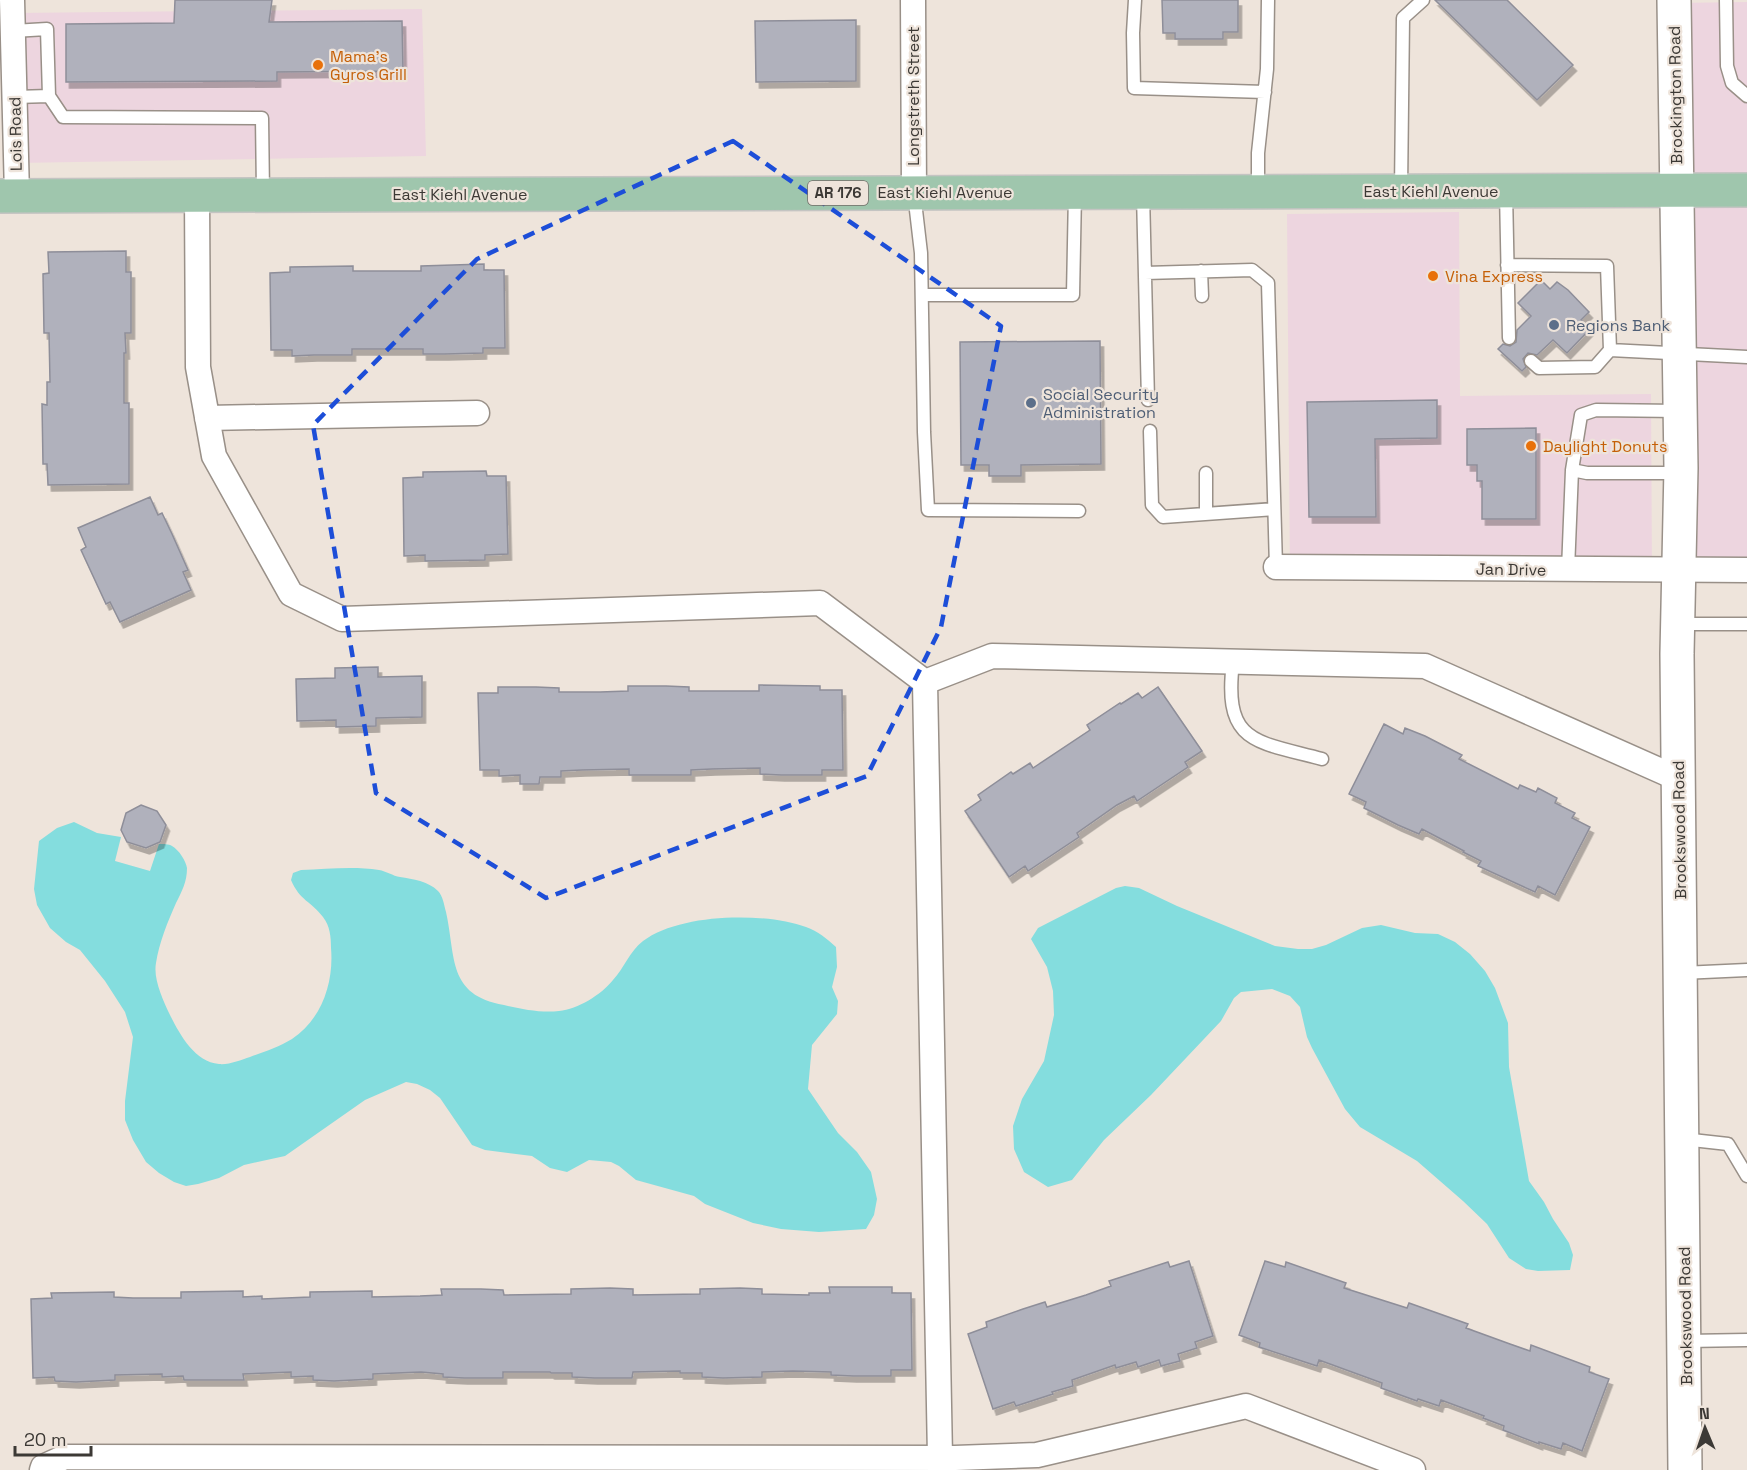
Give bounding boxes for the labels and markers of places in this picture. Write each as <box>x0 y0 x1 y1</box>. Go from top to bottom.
place label: Mama's Gyros Grill <box>330 46 407 85</box>
marker: Mama's Gyros Grill <box>311 58 325 72</box>
place label: Vina Express <box>1445 266 1543 287</box>
marker: Vina Express <box>1426 269 1440 283</box>
place label: Regions Bank <box>1566 315 1671 336</box>
marker: Regions Bank <box>1547 318 1561 332</box>
place label: Social Security Administration <box>1043 384 1159 423</box>
marker: Social Security Administration <box>1024 396 1038 410</box>
place label: Daylight Donuts <box>1543 436 1667 457</box>
marker: Daylight Donuts <box>1524 439 1538 453</box>

